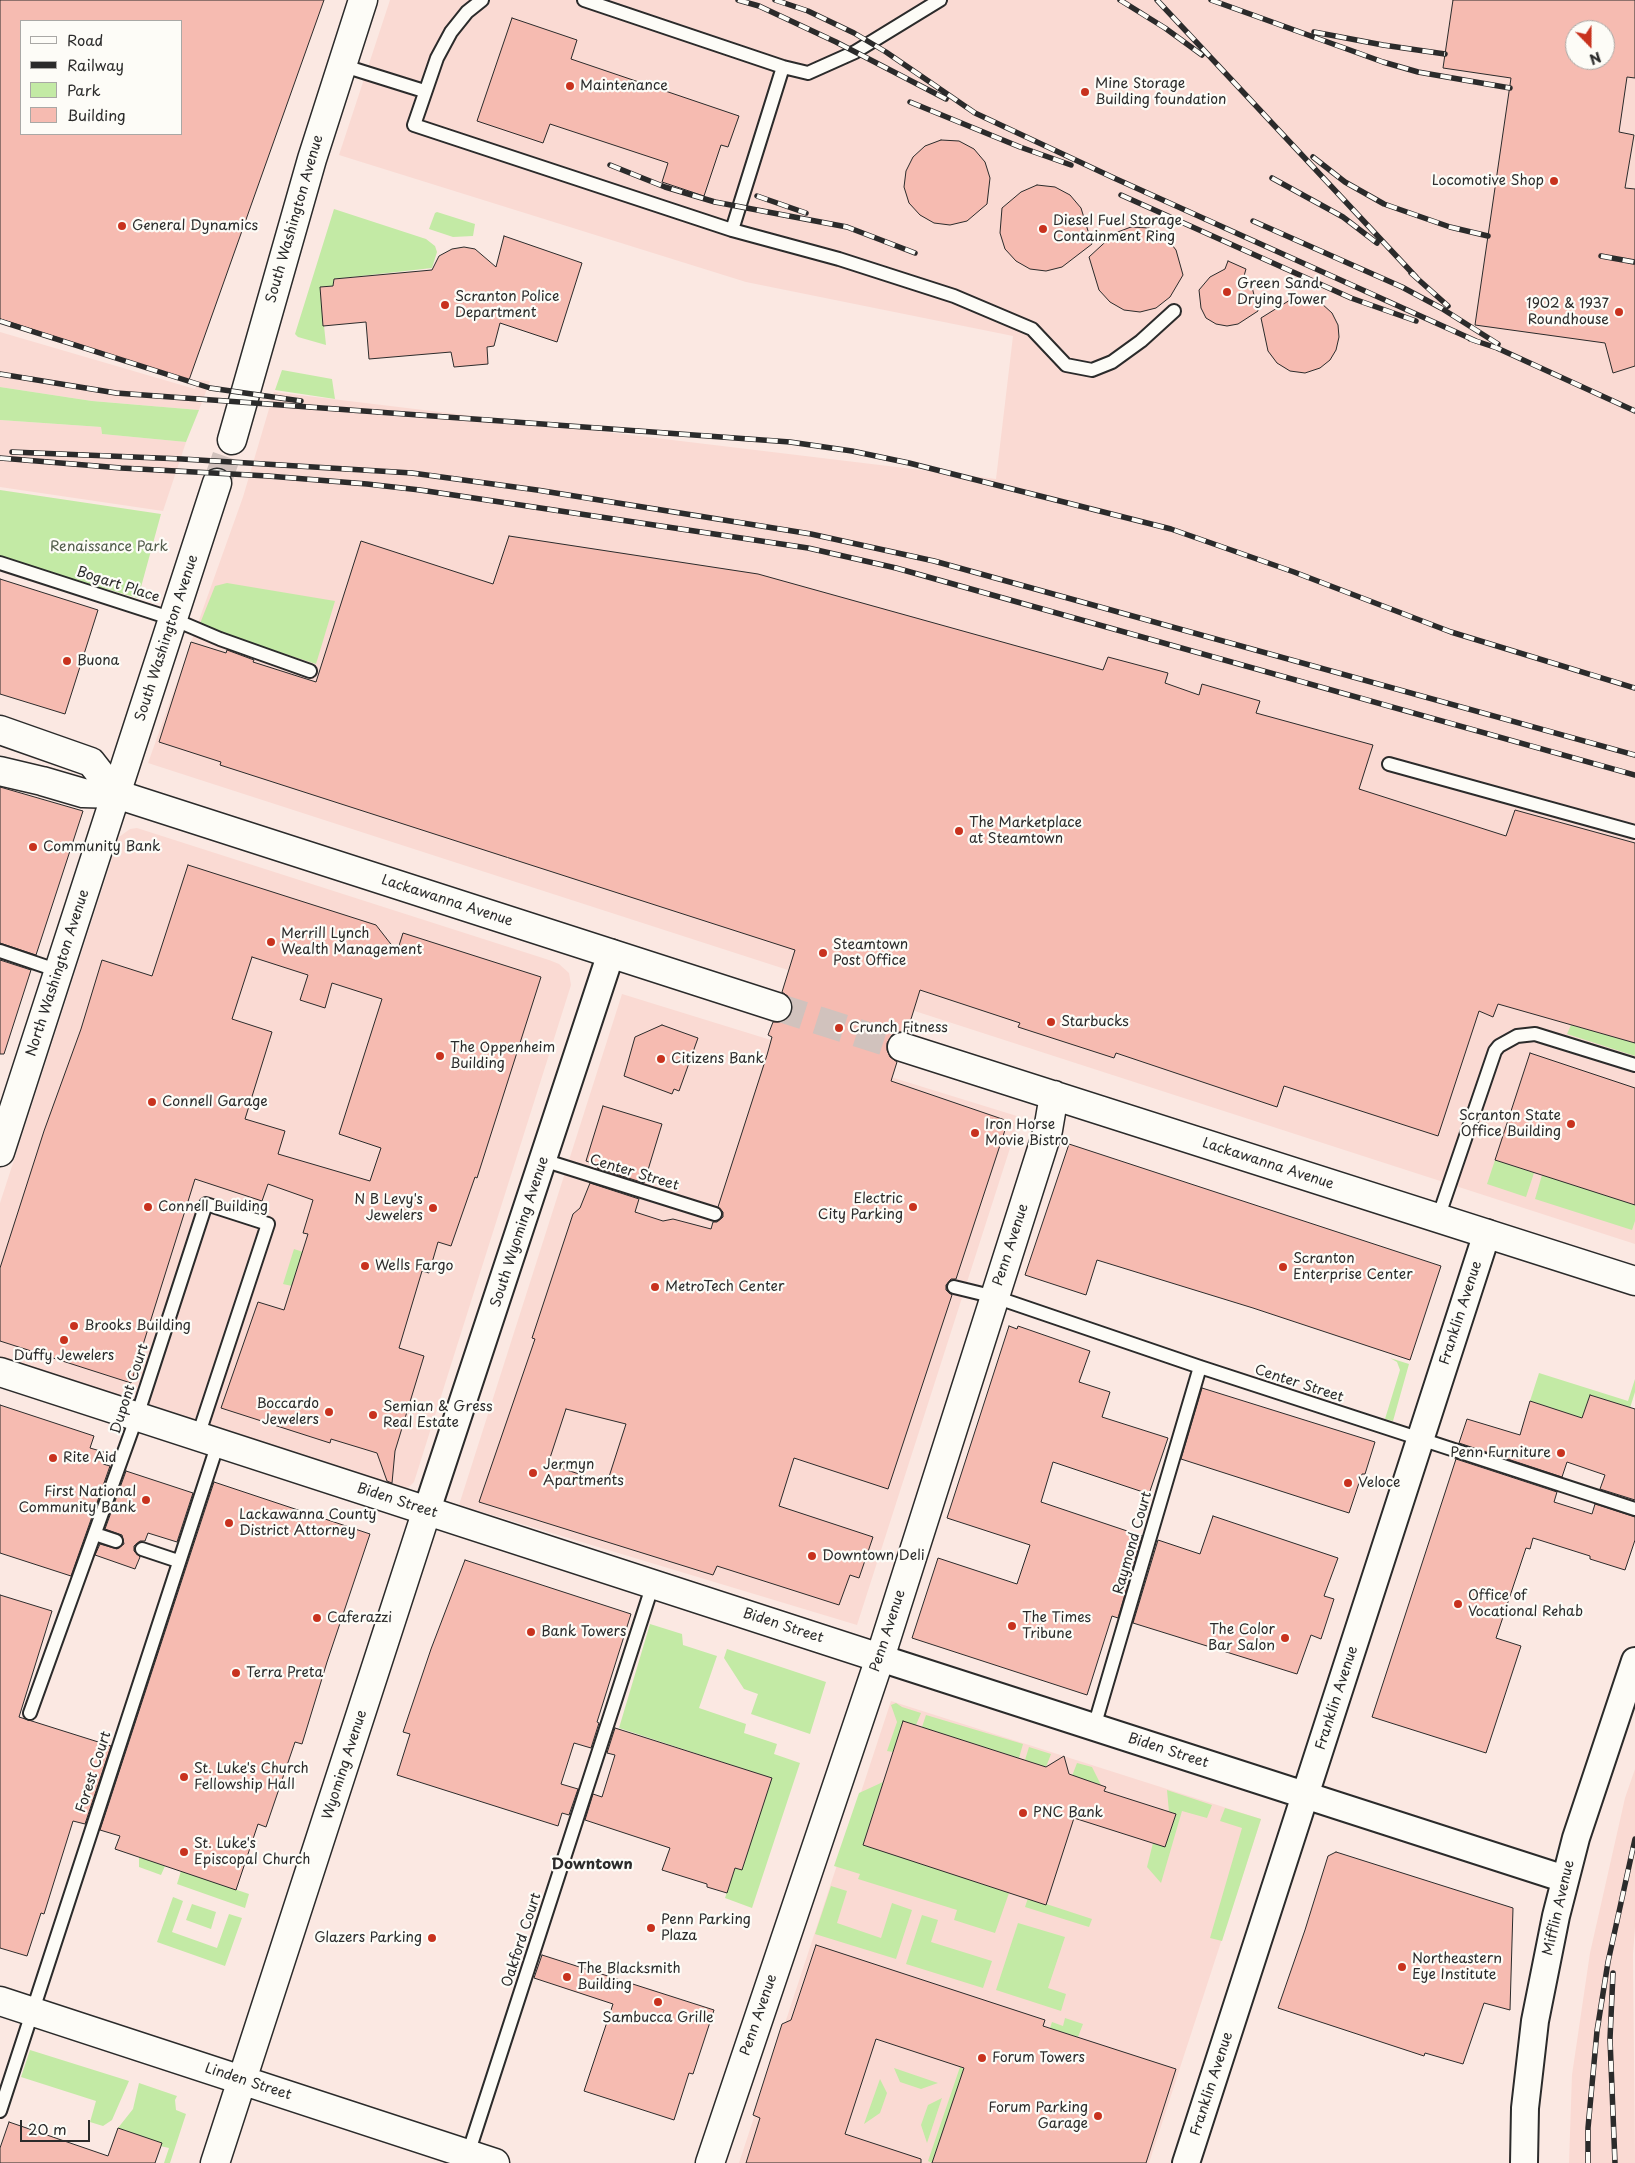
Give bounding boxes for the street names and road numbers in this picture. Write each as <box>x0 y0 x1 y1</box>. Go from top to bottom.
street label: South Washington Avenue <box>263 133 327 305</box>
street label: South Washington Avenue <box>132 553 202 723</box>
street label: Bogart Place <box>74 564 162 606</box>
street label: Lackawanna Avenue <box>379 872 515 930</box>
street label: North Washington Avenue <box>23 887 93 1059</box>
street label: Lackawanna Avenue <box>1200 1135 1336 1193</box>
street label: Center Street <box>587 1151 681 1195</box>
street label: South Wyoming Avenue <box>488 1154 552 1310</box>
street label: Penn Avenue <box>990 1202 1032 1288</box>
street label: Franklin Avenue <box>1436 1259 1486 1367</box>
street label: Dupont Court <box>108 1342 152 1436</box>
street label: Center Street <box>1252 1362 1346 1406</box>
street label: Biden Street <box>355 1480 439 1522</box>
street label: Raymond Court <box>1110 1490 1156 1596</box>
street label: Penn Avenue <box>867 1588 909 1674</box>
street label: Biden Street <box>741 1605 825 1647</box>
street label: Franklin Avenue <box>1312 1644 1362 1752</box>
street label: Wyoming Avenue <box>319 1708 371 1822</box>
street label: Forest Court <box>73 1729 115 1815</box>
street label: Biden Street <box>1126 1730 1210 1772</box>
street label: Mifflin Avenue <box>1540 1859 1578 1957</box>
street label: Oakford Court <box>499 1891 545 1989</box>
street label: Penn Avenue <box>737 1972 781 2058</box>
street label: Franklin Avenue <box>1187 2030 1237 2138</box>
street label: Linden Street <box>203 2060 293 2104</box>

